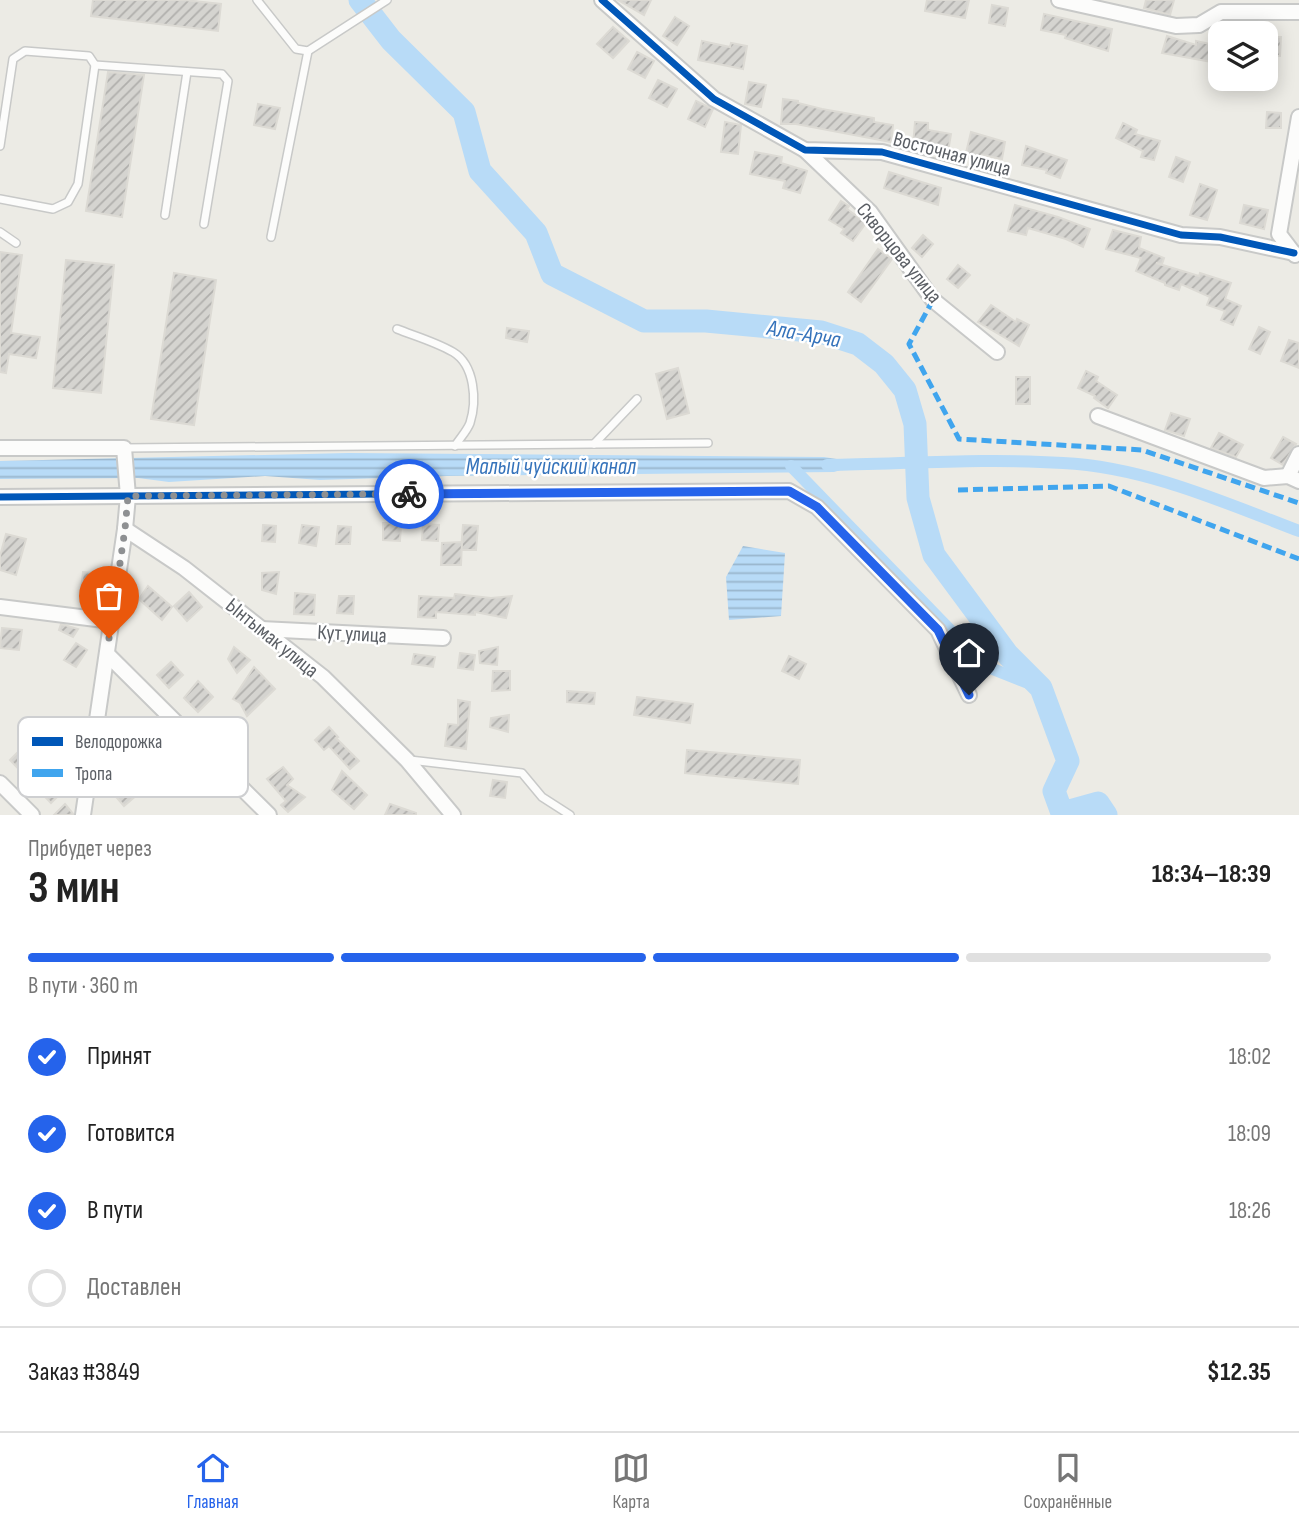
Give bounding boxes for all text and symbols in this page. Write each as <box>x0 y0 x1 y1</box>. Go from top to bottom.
map controls <box>1208 21 1278 91</box>
button: layers <box>1208 21 1278 91</box>
street label: Восточная улица <box>890 126 1014 182</box>
street label: Скворцова улица <box>851 198 947 308</box>
water label: Ала-Арча <box>764 314 844 354</box>
water label: Малый чуйский канал <box>466 453 636 481</box>
courier <box>374 459 444 529</box>
icon: bike <box>390 475 428 513</box>
pin <box>79 566 139 638</box>
icon: bag <box>90 577 128 615</box>
street label: Ынтымак улица <box>221 593 323 683</box>
street label: Кут улица <box>317 620 387 648</box>
pin <box>939 623 999 695</box>
icon: home <box>950 634 988 672</box>
legend <box>18 717 248 797</box>
text: Велодорожка <box>75 731 162 754</box>
text: Тропа <box>75 763 112 786</box>
text: Прибудет через <box>28 835 152 863</box>
text: 18:34–18:39 <box>1152 859 1271 890</box>
text: 3 мин <box>28 861 120 916</box>
text: В пути · 360 m <box>28 972 138 1000</box>
icon: check <box>28 1038 66 1076</box>
text: Принят <box>87 1041 152 1072</box>
text: 18:02 <box>1229 1043 1271 1071</box>
icon: check <box>28 1115 66 1153</box>
text: Готовится <box>87 1118 175 1149</box>
text: 18:09 <box>1228 1120 1271 1148</box>
icon: check <box>28 1192 66 1230</box>
text: В пути <box>87 1195 143 1226</box>
text: 18:26 <box>1229 1197 1271 1225</box>
text: Доставлен <box>87 1272 181 1303</box>
text: Заказ #3849 <box>28 1357 140 1388</box>
text: $12.35 <box>1207 1357 1271 1388</box>
tab: Главная <box>187 1449 239 1514</box>
tab: Карта <box>612 1449 650 1514</box>
tab: Сохранённые <box>1024 1449 1112 1514</box>

